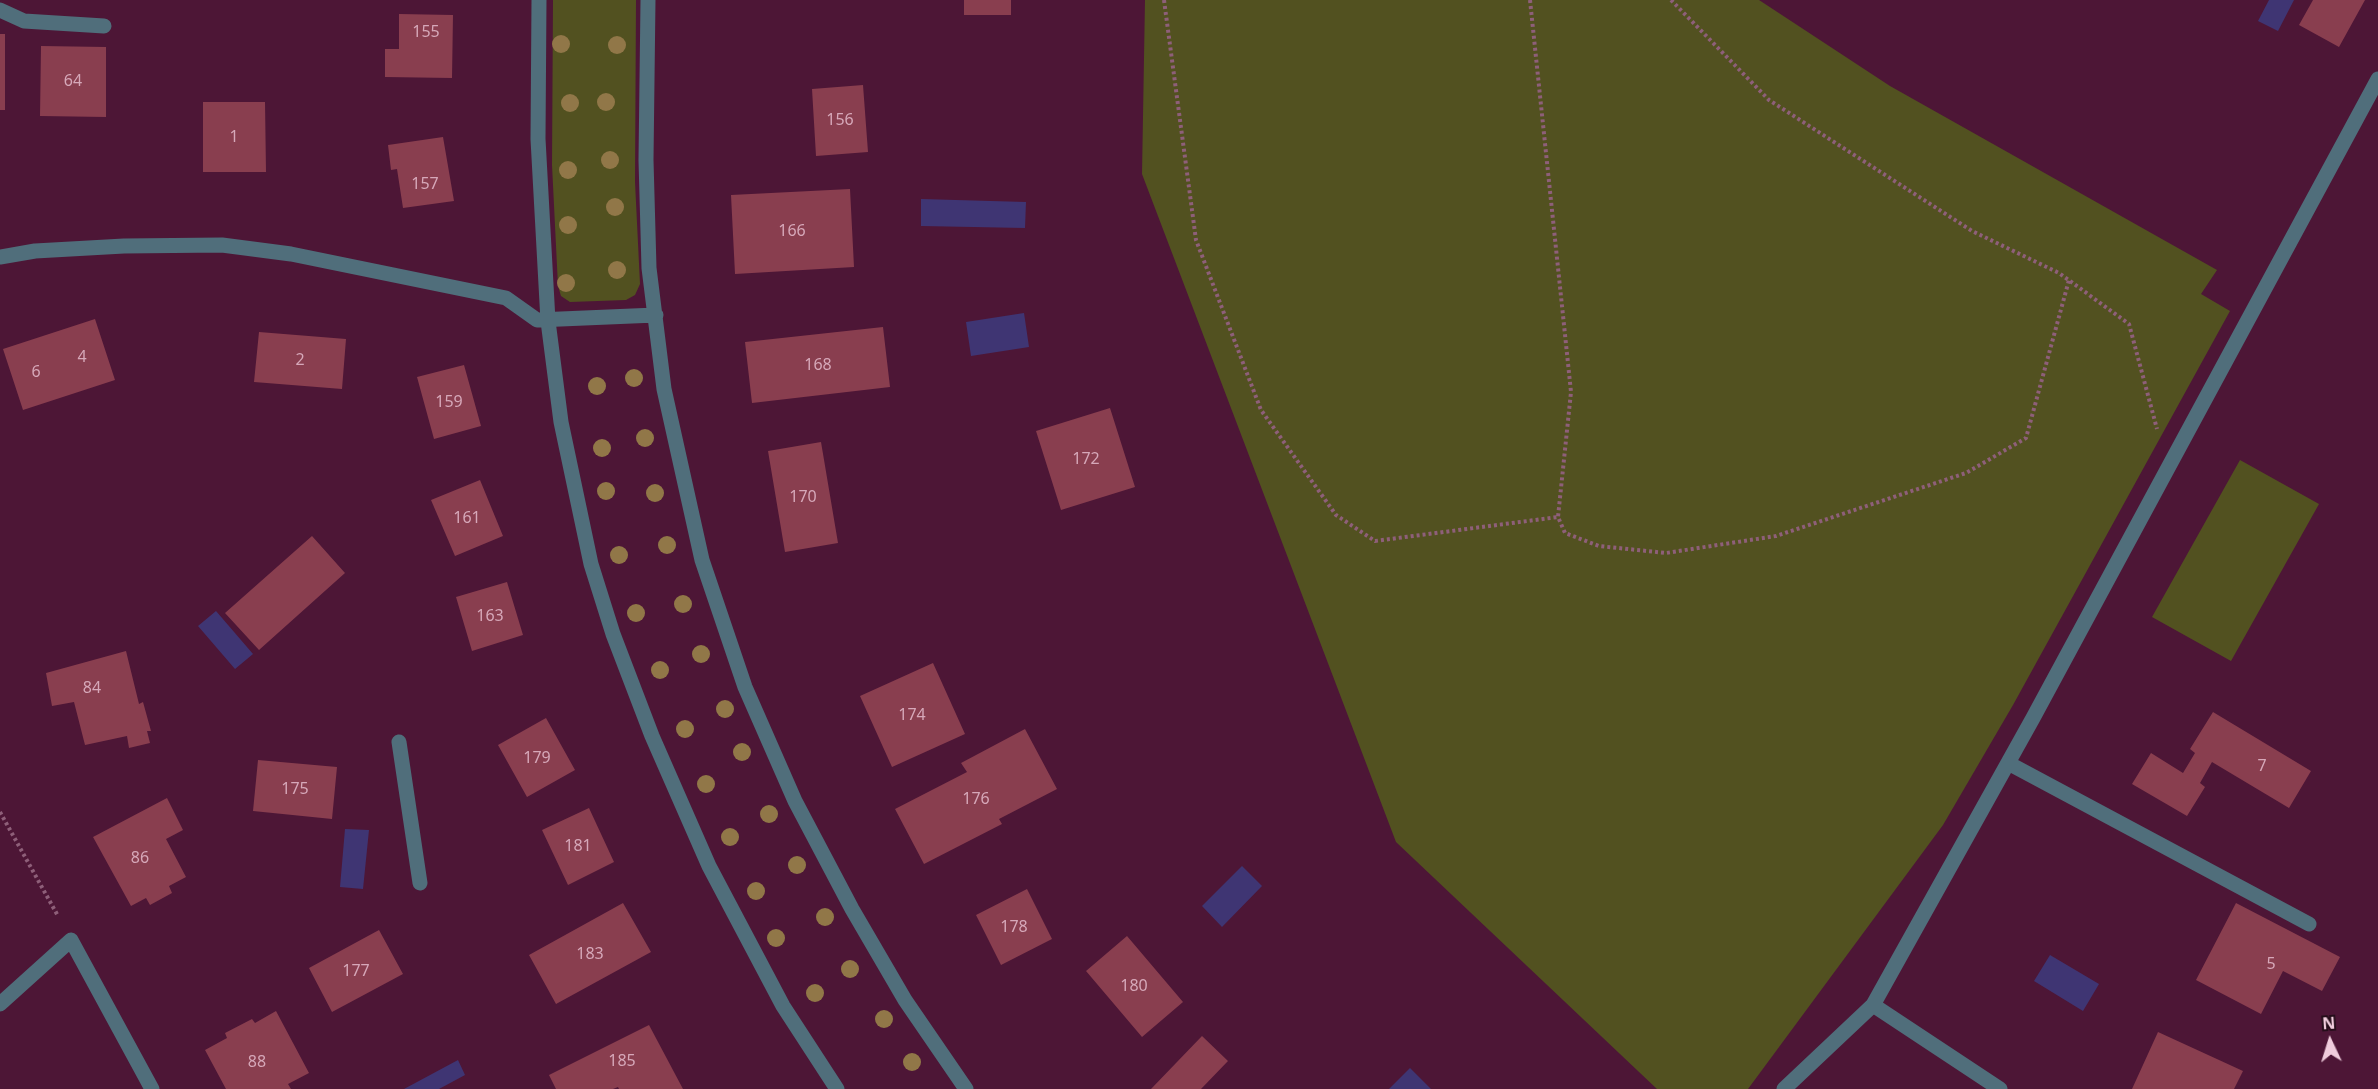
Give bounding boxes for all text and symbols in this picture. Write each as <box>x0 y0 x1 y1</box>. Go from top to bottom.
house number: 155 <box>412 22 440 42</box>
house number: 64 <box>64 71 82 91</box>
house number: 156 <box>826 110 854 130</box>
house number: 1 <box>229 127 239 147</box>
house number: 157 <box>411 174 439 194</box>
house number: 166 <box>778 221 806 241</box>
house number: 4 <box>77 347 87 367</box>
house number: 2 <box>295 350 305 370</box>
house number: 168 <box>804 355 832 375</box>
house number: 6 <box>31 362 41 382</box>
house number: 159 <box>435 392 463 412</box>
house number: 172 <box>1072 449 1100 469</box>
house number: 170 <box>789 487 817 507</box>
house number: 161 <box>453 508 481 528</box>
house number: 163 <box>476 606 504 626</box>
house number: 84 <box>83 678 101 698</box>
house number: 174 <box>898 705 926 725</box>
house number: 179 <box>523 748 551 768</box>
house number: 7 <box>2257 756 2267 776</box>
house number: 175 <box>281 779 309 799</box>
house number: 176 <box>962 789 990 809</box>
house number: 181 <box>564 836 592 856</box>
house number: 86 <box>131 848 149 868</box>
house number: 178 <box>1000 917 1028 937</box>
house number: 183 <box>576 944 604 964</box>
house number: 5 <box>2266 954 2276 974</box>
house number: 177 <box>342 961 370 981</box>
house number: 180 <box>1120 976 1148 996</box>
north arrow <box>2300 1011 2360 1071</box>
text: N <box>2321 1012 2336 1034</box>
house number: 185 <box>608 1051 636 1071</box>
house number: 88 <box>248 1052 266 1072</box>

